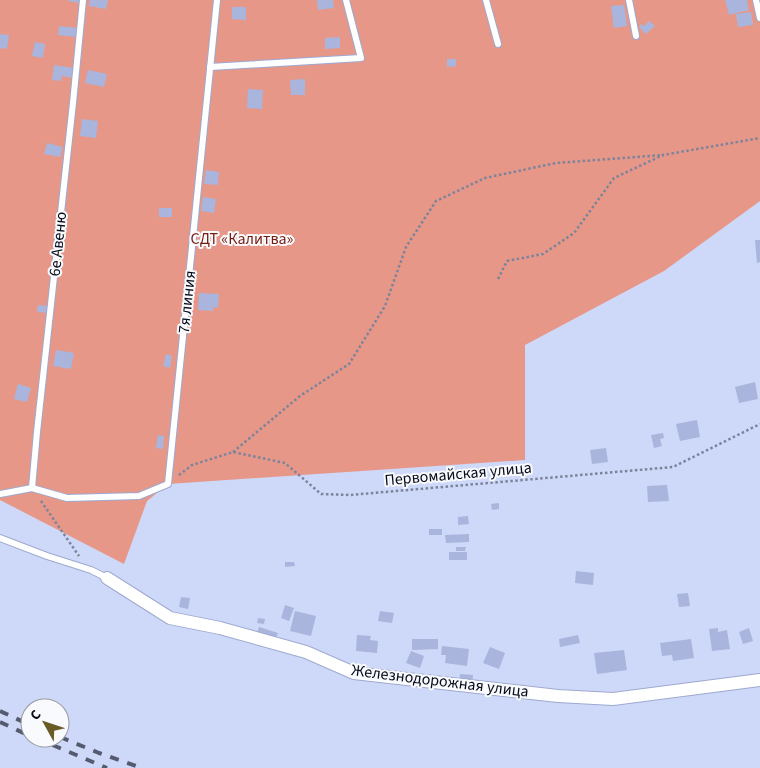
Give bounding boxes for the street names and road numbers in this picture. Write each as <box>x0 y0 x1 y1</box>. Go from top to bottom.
street label: 6е Авеню <box>44 211 72 277</box>
street label: 7я линия <box>173 269 201 335</box>
street label: Первомайская улица <box>383 457 533 491</box>
street label: Железнодорожная улица <box>350 659 530 703</box>

